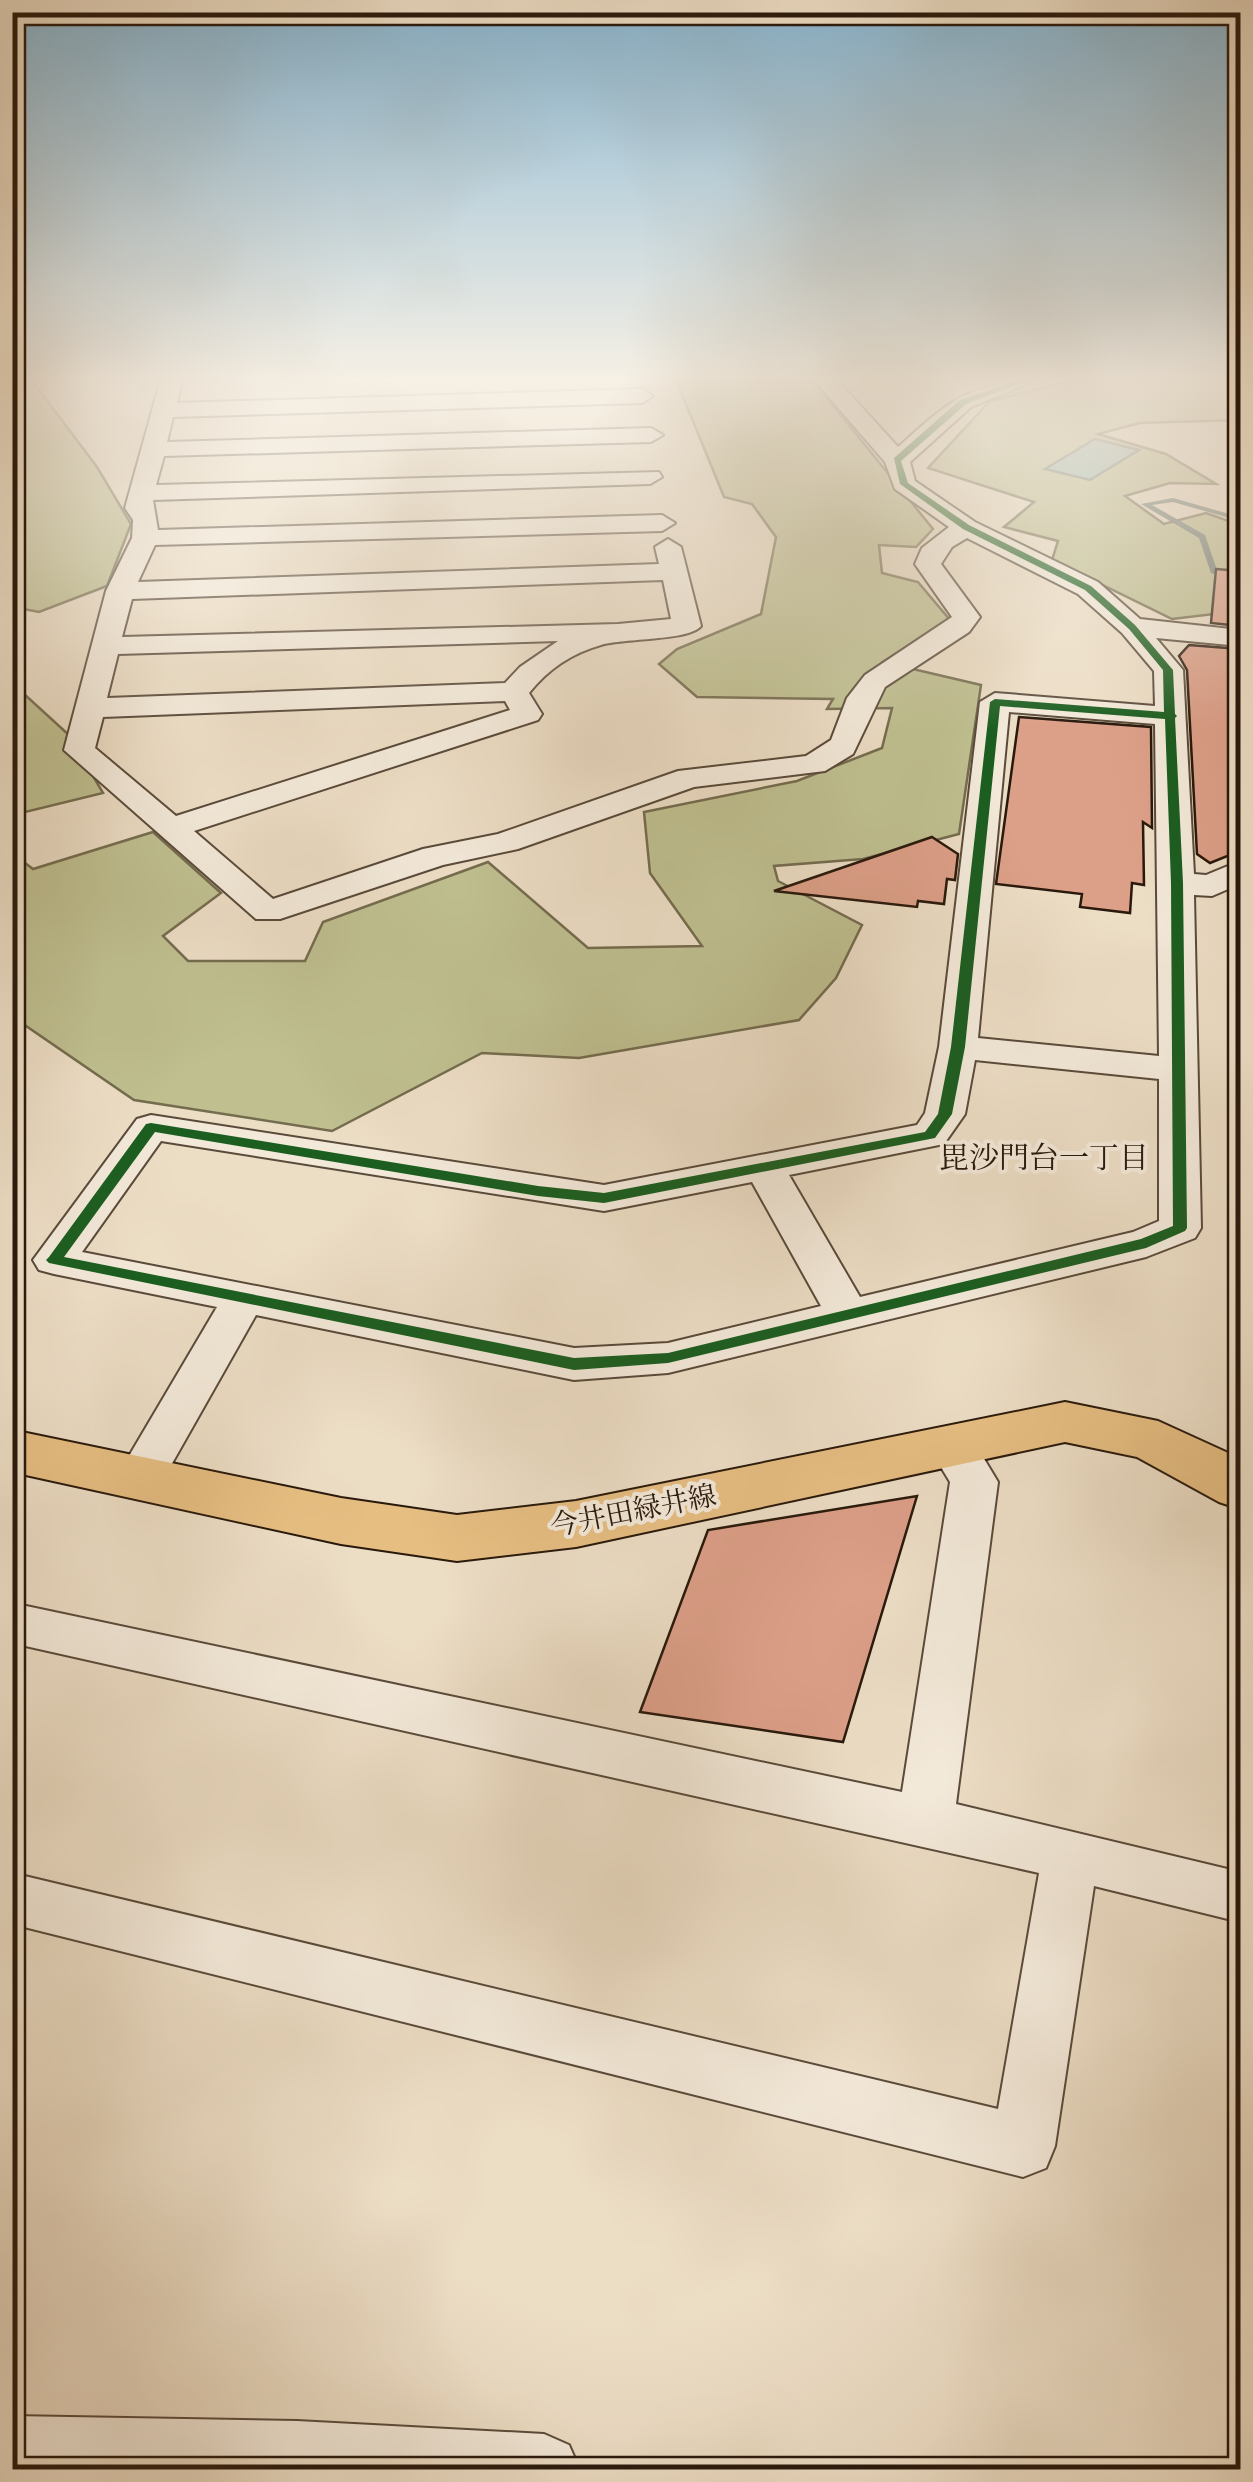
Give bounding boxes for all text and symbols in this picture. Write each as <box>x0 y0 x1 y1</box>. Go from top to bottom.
district label: 毘沙門台一丁目 <box>939 1141 1149 1179</box>
street label: 今井田緑井線 <box>548 1479 719 1546</box>

